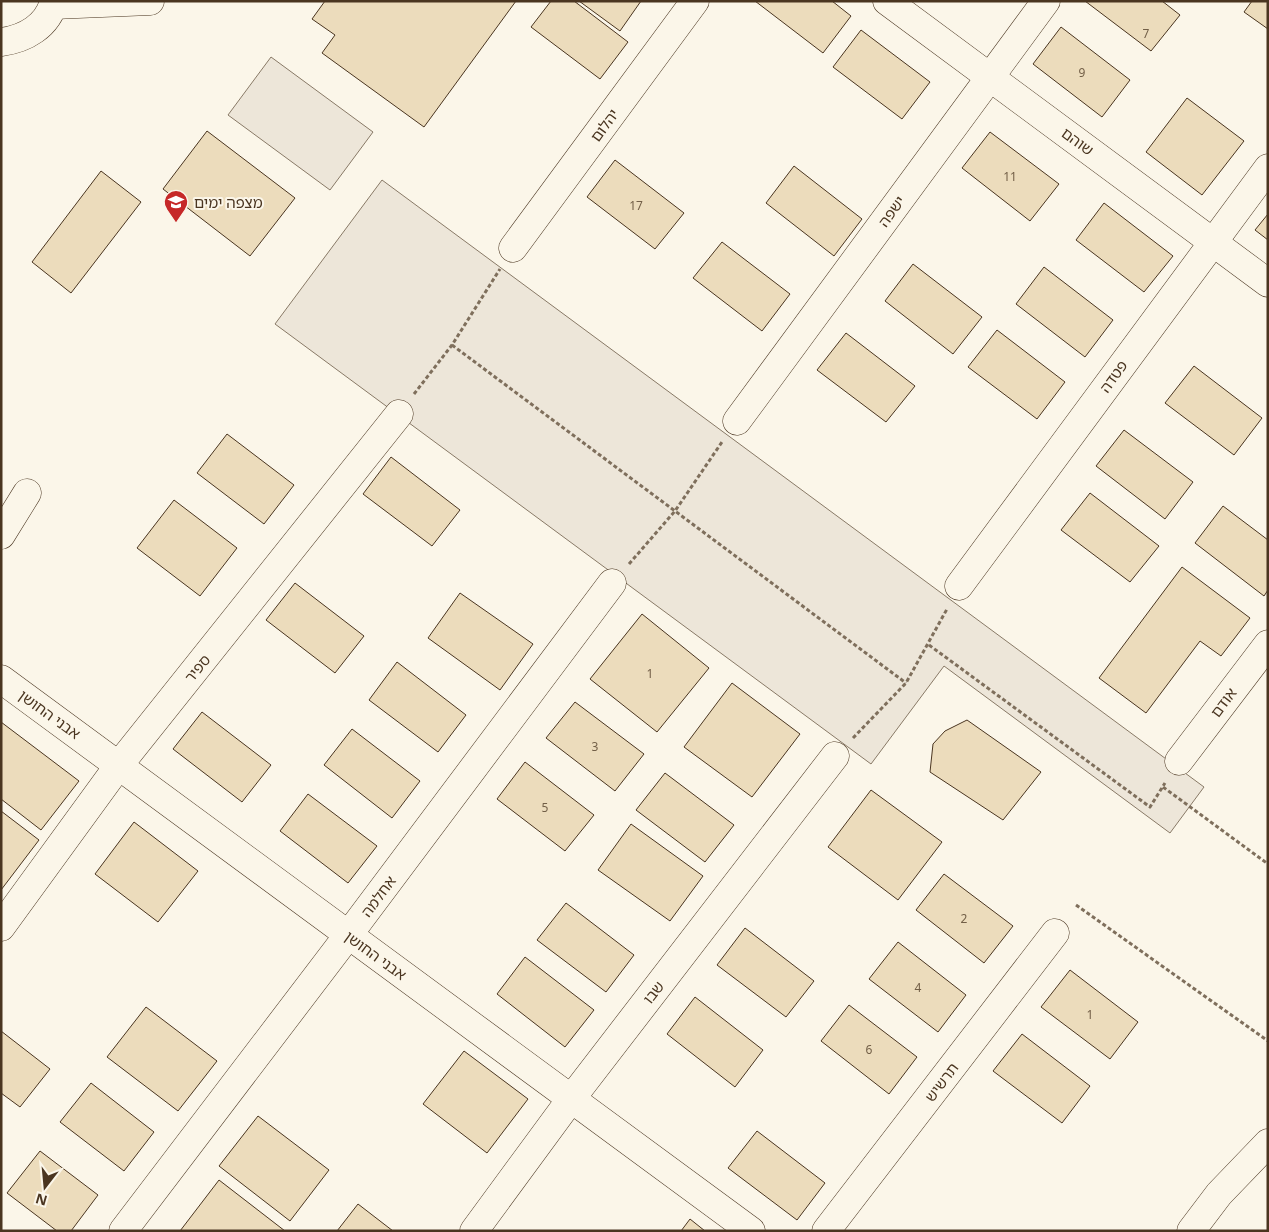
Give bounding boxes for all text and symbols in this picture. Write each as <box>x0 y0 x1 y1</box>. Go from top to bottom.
house number: 7 <box>1143 25 1150 42</box>
house number: 9 <box>1079 64 1086 81</box>
street label: יהלום <box>585 105 623 145</box>
street label: שוהם <box>1058 123 1098 159</box>
house number: 11 <box>1003 168 1017 185</box>
school or university icon: מצפה ימים <box>163 189 189 223</box>
street label: ישפה <box>873 191 909 231</box>
place label: מצפה ימים <box>194 192 263 212</box>
house number: 17 <box>629 197 643 214</box>
street label: פטדה <box>1094 356 1132 396</box>
street label: ספיר <box>180 650 214 686</box>
house number: 1 <box>647 665 653 682</box>
street label: אודם <box>1205 683 1241 721</box>
street label: אבני החושן <box>15 685 85 743</box>
house number: 3 <box>592 738 599 755</box>
house number: 5 <box>542 799 549 816</box>
street label: אחלמה <box>356 871 400 921</box>
house number: 2 <box>961 910 968 927</box>
street label: אבני החושן <box>341 926 411 984</box>
street label: שבו <box>638 977 668 1007</box>
house number: 4 <box>915 979 922 996</box>
house number: 1 <box>1087 1006 1093 1023</box>
house number: 6 <box>866 1041 873 1058</box>
street label: תרשיש <box>920 1058 962 1106</box>
north arrow <box>20 1162 70 1212</box>
text: N <box>33 1189 49 1211</box>

